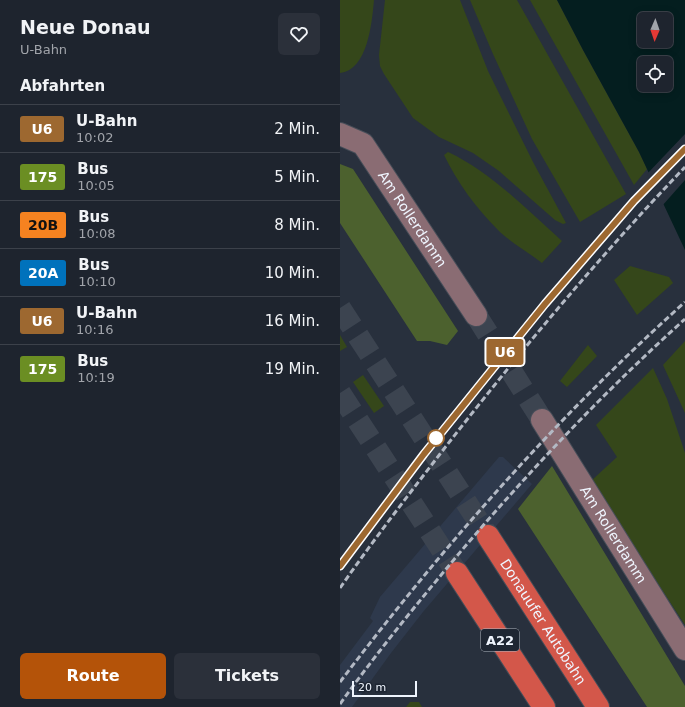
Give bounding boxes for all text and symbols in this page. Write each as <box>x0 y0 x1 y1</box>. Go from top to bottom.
north arrow <box>637 12 673 48</box>
map controls <box>637 12 673 92</box>
button: heart <box>278 13 320 55</box>
text: Neue Donau <box>20 16 151 38</box>
text: U-Bahn <box>20 42 67 57</box>
button: locate <box>637 56 673 92</box>
text: Abfahrten <box>20 77 105 95</box>
text: U-Bahn <box>76 112 137 130</box>
text: 2 Min. <box>274 120 320 138</box>
text: U6 <box>31 121 53 137</box>
text: 10:02 <box>76 130 113 145</box>
text: Bus <box>77 160 108 178</box>
text: 5 Min. <box>274 168 320 186</box>
street label: Am Rollerdamm <box>375 168 450 270</box>
text: 175 <box>28 169 57 185</box>
text: 10:05 <box>77 178 115 193</box>
text: Bus <box>78 208 109 226</box>
text: 8 Min. <box>274 216 320 234</box>
text: 20B <box>28 217 58 233</box>
text: 10:08 <box>78 226 116 241</box>
text: Bus <box>78 256 109 274</box>
text: 10 Min. <box>265 264 320 282</box>
text: 20A <box>28 265 58 281</box>
text: 10:10 <box>78 274 116 289</box>
text: U-Bahn <box>76 304 137 322</box>
text: 16 Min. <box>265 312 320 330</box>
text: U6 <box>31 313 53 329</box>
text: 10:16 <box>76 322 113 337</box>
line badge: U6 <box>487 339 523 365</box>
text: U6 <box>494 344 516 360</box>
text: Bus <box>77 352 108 370</box>
text: 19 Min. <box>265 360 320 378</box>
text: 175 <box>28 361 57 377</box>
text: 10:19 <box>77 370 115 385</box>
unlabelled marker <box>427 429 445 447</box>
street label: Am Rollerdamm <box>577 483 650 586</box>
street label: Donauufer Autobahn <box>497 556 589 688</box>
road number: A22 <box>481 629 519 651</box>
button: Route <box>20 653 166 699</box>
button: Tickets <box>174 653 320 699</box>
scale bar <box>352 679 417 698</box>
text: 20 m <box>358 681 386 694</box>

